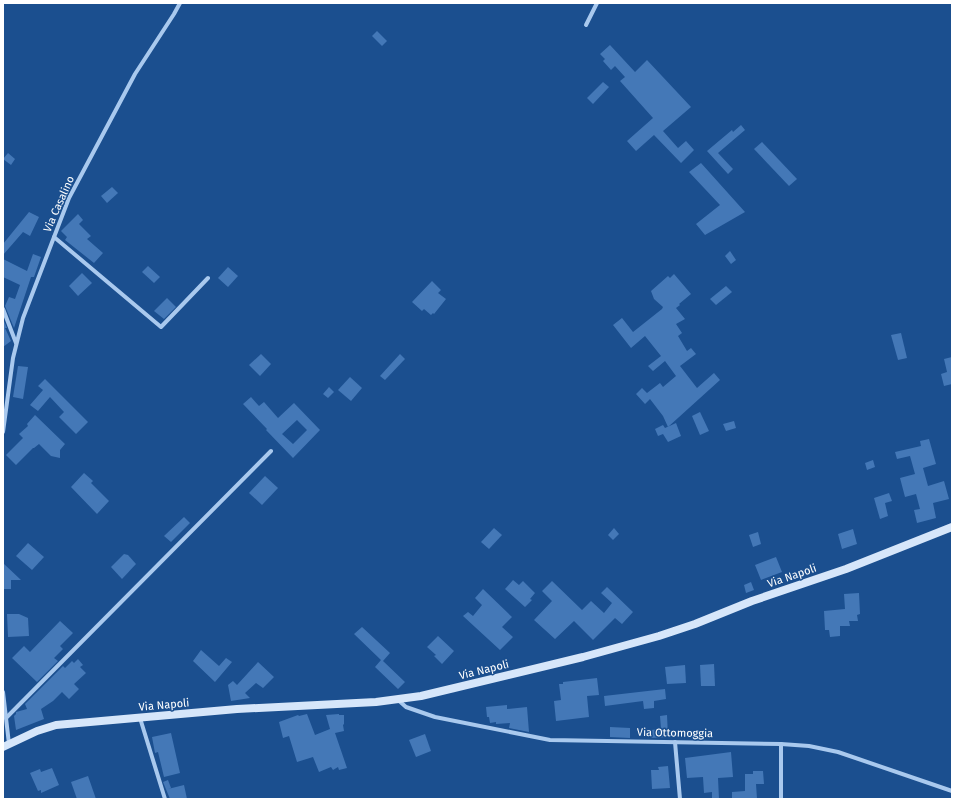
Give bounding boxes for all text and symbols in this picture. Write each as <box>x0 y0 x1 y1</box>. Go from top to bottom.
street label: Via Casalino <box>41 174 77 234</box>
street label: Via Napoli <box>766 562 818 590</box>
street label: Via Napoli <box>458 658 510 682</box>
street label: Via Napoli <box>138 696 190 714</box>
street label: Via Ottomoggia <box>637 726 713 740</box>

